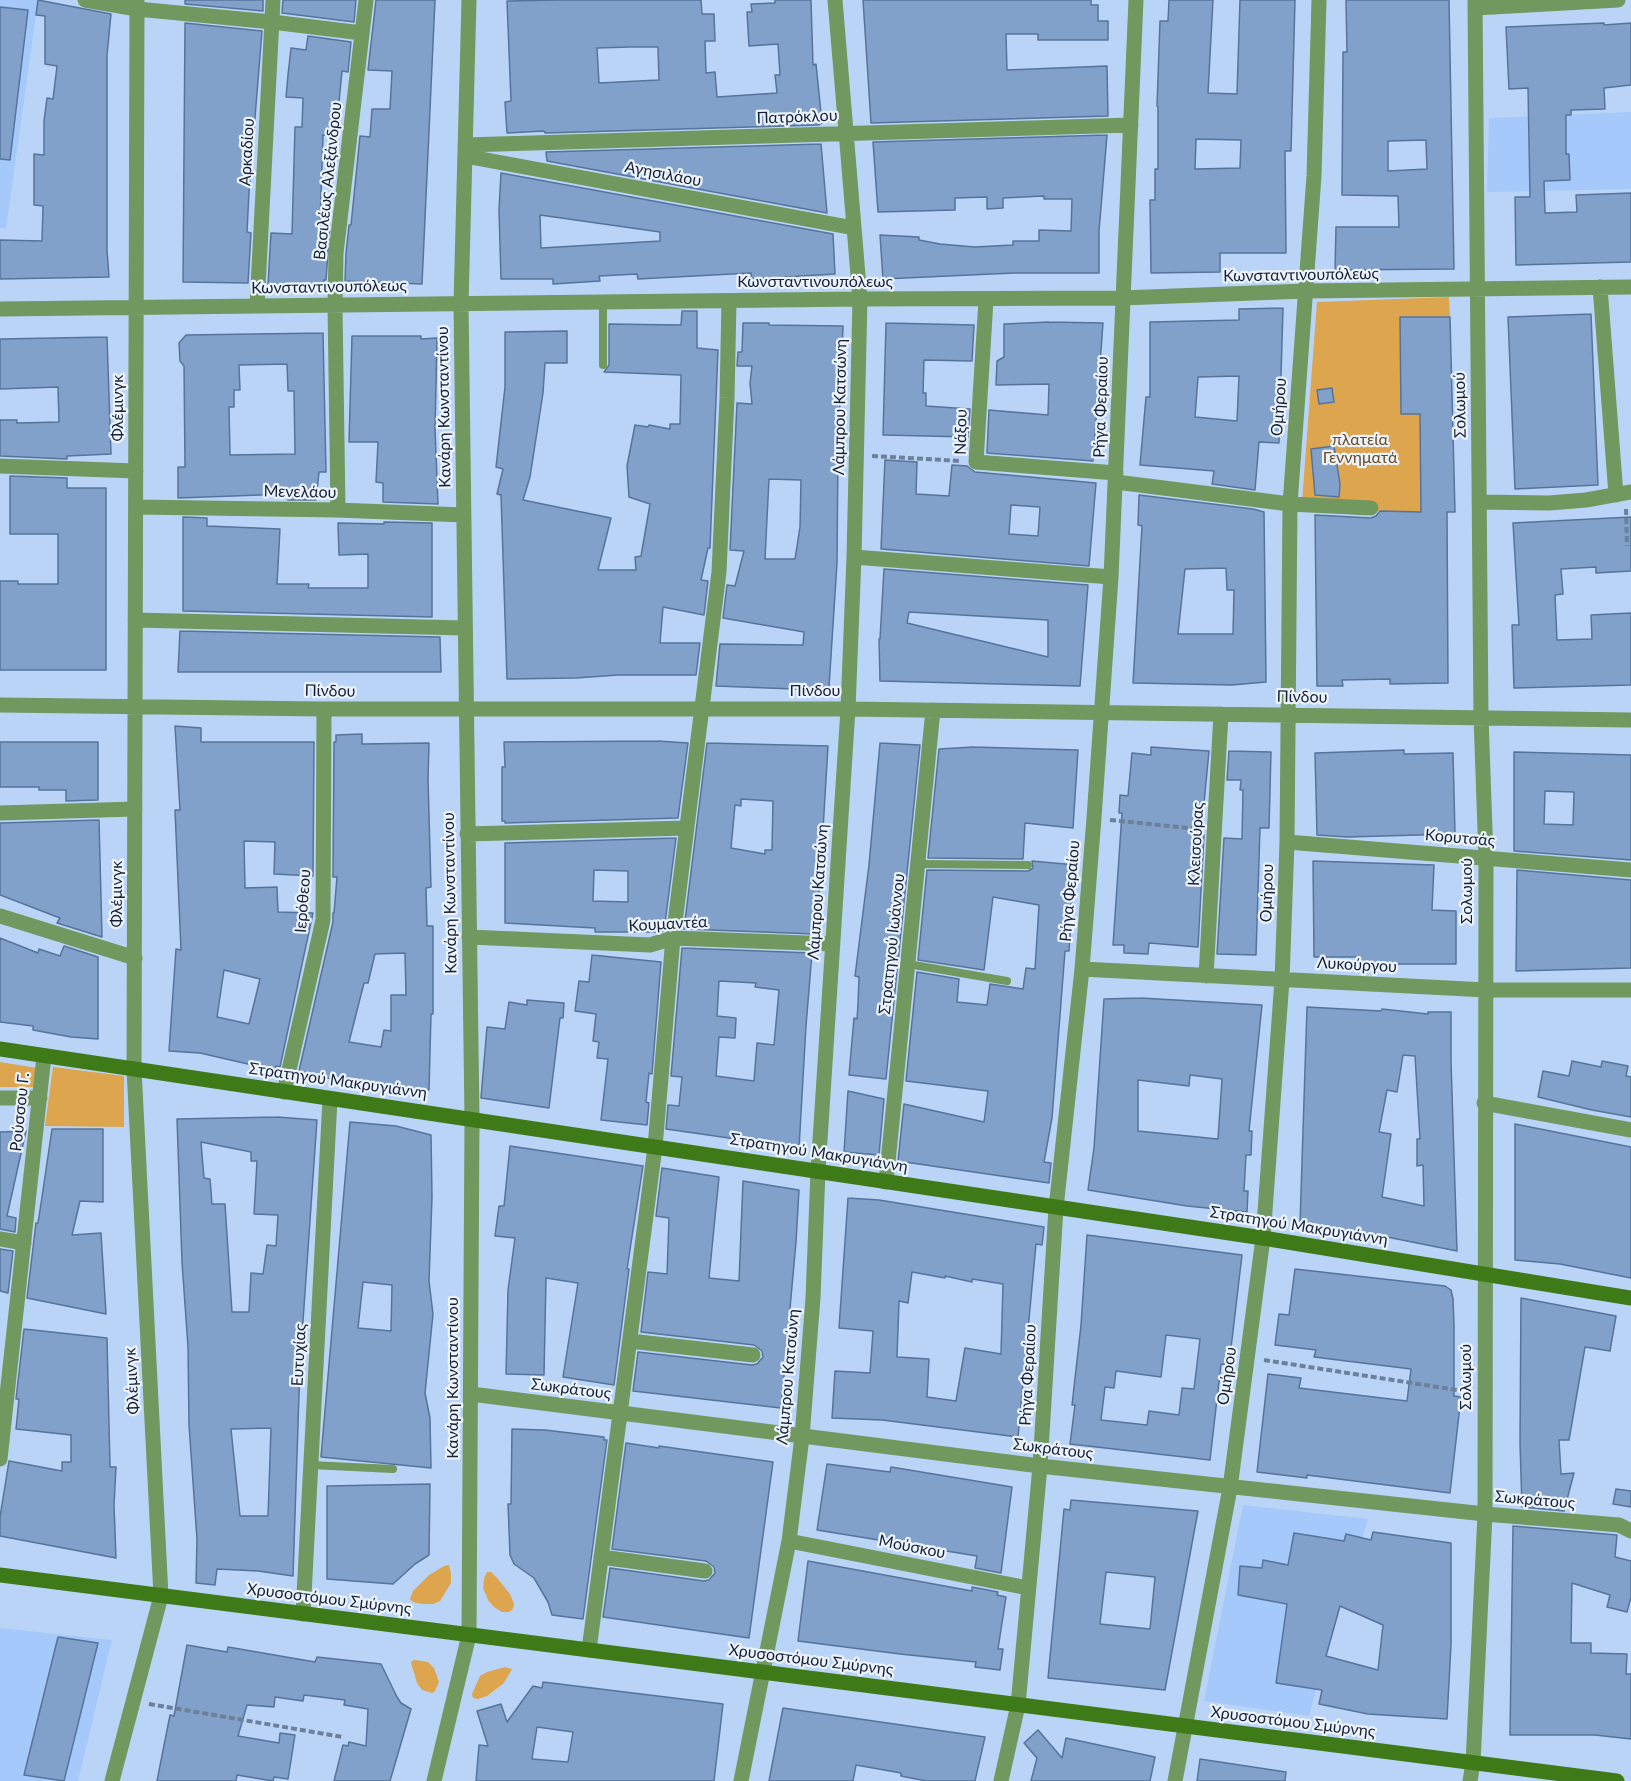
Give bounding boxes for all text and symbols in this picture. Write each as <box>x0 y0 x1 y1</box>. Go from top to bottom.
street label: Βασιλέως Αλεξάνδρου <box>310 101 346 261</box>
street label: Πατρόκλου <box>756 106 838 128</box>
street label: Αρκαδίου <box>236 118 258 186</box>
street label: Αγησιλάου <box>623 157 703 191</box>
street label: Κωνσταντινουπόλεως <box>1223 264 1379 286</box>
street label: Κωνσταντινουπόλεως <box>737 272 893 292</box>
street label: Κωνσταντινουπόλεως <box>251 276 407 298</box>
street label: Κανάρη Κωνσταντίνου <box>433 326 455 488</box>
street label: Λάμπρου Κατσώνη <box>829 339 851 475</box>
street label: Ρήγα Φεραίου <box>1090 356 1112 458</box>
street label: Σολωμού <box>1450 372 1470 438</box>
street label: Φλέμινγκ <box>108 375 128 441</box>
street label: Ομήρου <box>1267 377 1291 437</box>
street label: Νάξου <box>951 409 971 455</box>
park label: πλατεία Γεννηματά <box>1323 430 1397 468</box>
street label: Μενελάου <box>263 482 337 502</box>
street label: Πίνδου <box>304 681 356 701</box>
street label: Πίνδου <box>790 681 840 701</box>
street label: Πίνδου <box>1276 687 1328 707</box>
street label: Κλεισούρας <box>1184 802 1208 886</box>
street label: Κανάρη Κωνσταντίνου <box>439 812 461 974</box>
street label: Λάμπρου Κατσώνη <box>804 823 832 961</box>
street label: Κορυτσάς <box>1424 825 1496 851</box>
street label: Ρήγα Φεραίου <box>1056 839 1084 943</box>
street label: Σολωμού <box>1457 858 1477 924</box>
street label: Φλέμινγκ <box>107 861 127 927</box>
street label: Ομήρου <box>1256 863 1278 923</box>
street label: Ιερόθεου <box>291 868 315 934</box>
street label: Στρατηγού Ιωάννου <box>875 872 909 1016</box>
street label: Κουμαντέα <box>628 912 708 936</box>
street label: Λυκούργου <box>1317 953 1397 977</box>
street label: Στρατηγού Μακρυγιάννη <box>248 1059 428 1103</box>
street label: Ρούσσου Γ. <box>6 1072 34 1152</box>
street label: Στρατηγού Μακρυγιάννη <box>729 1129 909 1177</box>
street label: Στρατηγού Μακρυγιάννη <box>1209 1202 1389 1250</box>
street label: Κανάρη Κωνσταντίνου <box>443 1297 463 1459</box>
street label: Λάμπρου Κατσώνη <box>772 1308 804 1446</box>
street label: Ευτυχίας <box>288 1323 310 1387</box>
street label: Ρήγα Φεραίου <box>1016 1324 1040 1426</box>
street label: Σολωμού <box>1456 1344 1476 1410</box>
street label: Ομήρου <box>1213 1346 1241 1406</box>
street label: Φλέμινγκ <box>121 1347 143 1415</box>
street label: Σωκράτους <box>530 1375 612 1403</box>
street label: Σωκράτους <box>1012 1435 1094 1463</box>
street label: Σωκράτους <box>1494 1487 1576 1513</box>
street label: Μούσκου <box>877 1531 947 1563</box>
street label: Χρυσοστόμου Σμύρνης <box>246 1579 412 1619</box>
street label: Χρυσοστόμου Σμύρνης <box>728 1640 894 1680</box>
street label: Χρυσοστόμου Σμύρνης <box>1210 1702 1376 1742</box>

